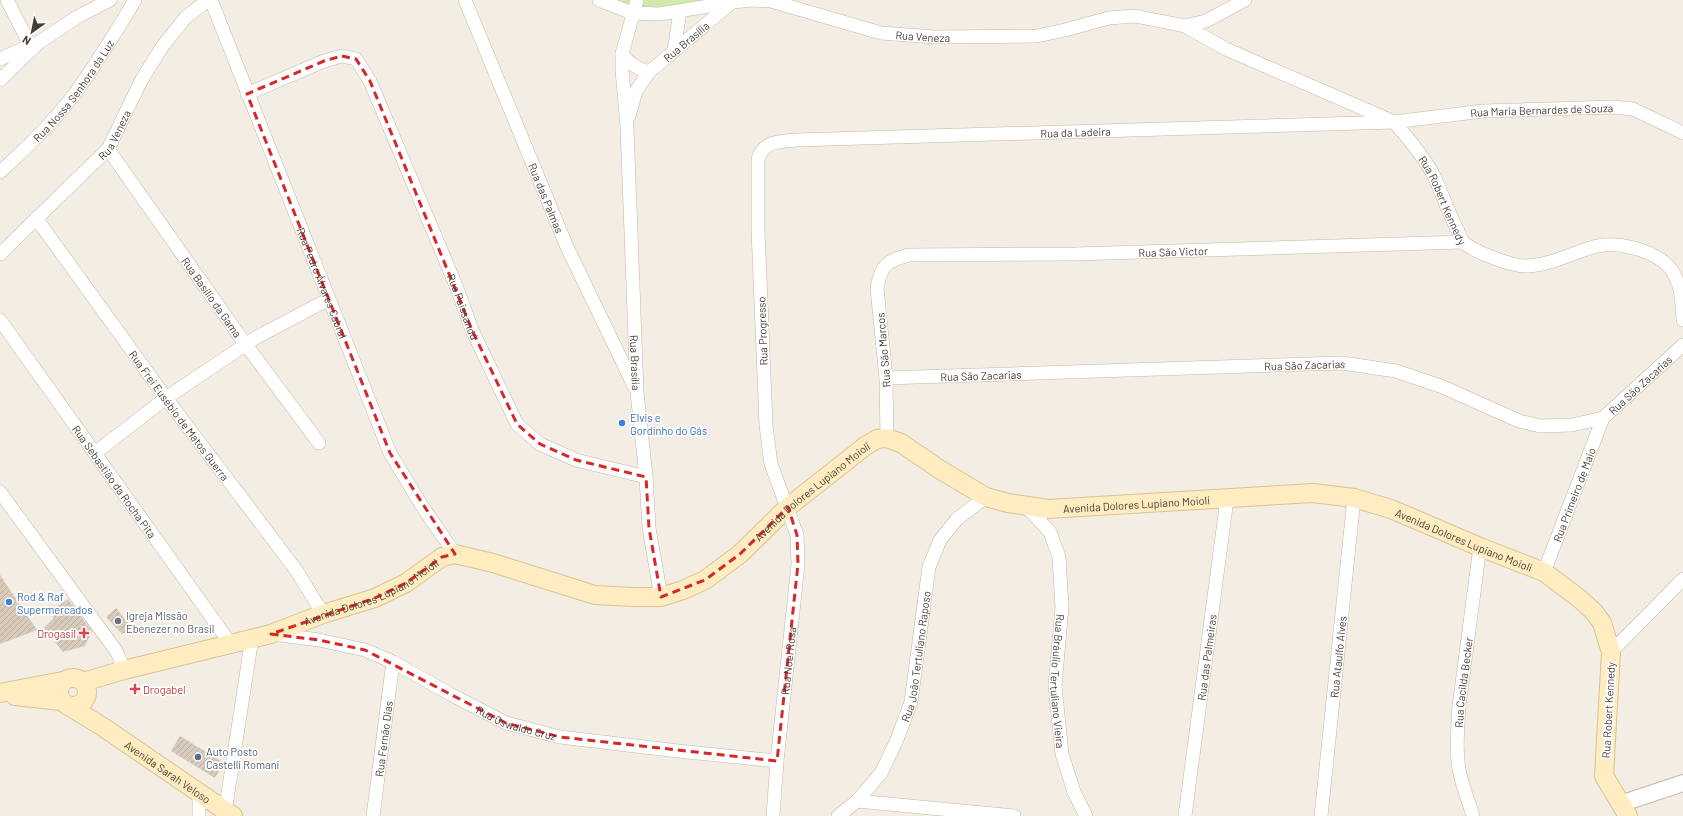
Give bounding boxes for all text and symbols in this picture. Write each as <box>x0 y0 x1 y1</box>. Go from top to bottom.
north arrow <box>12 12 52 52</box>
street label: Rua Brasília <box>660 18 711 64</box>
street label: Rua Veneza <box>895 28 950 44</box>
text: N <box>20 33 33 48</box>
street label: Rua Nossa Senhora da Luz <box>30 37 116 144</box>
street label: Rua Maria Bernardes de Souza <box>1469 101 1613 119</box>
street label: Rua Veneza <box>95 108 132 162</box>
street label: Rua da Ladeira <box>1040 124 1111 139</box>
street label: Rua Robert Kennedy <box>1417 153 1469 247</box>
street label: Rua das Palmas <box>526 161 567 235</box>
street label: Rua Pedro Álvares Cabral <box>295 225 351 340</box>
street label: Rua São Victor <box>1138 243 1208 259</box>
street label: Rua Basílio da Gama <box>180 254 245 340</box>
street label: Rua Paissandú <box>445 272 482 342</box>
street label: Rua Progresso <box>754 296 770 366</box>
street label: Rua São Marcos <box>873 312 893 388</box>
street label: Rua Brasília <box>628 335 643 391</box>
street label: Rua Frei Eusébio de Matos Guerra <box>127 347 232 483</box>
street label: Rua São Zacarias <box>1605 352 1674 417</box>
street label: Rua São Zacarias <box>1264 356 1346 372</box>
street label: Rua São Zacarias <box>940 367 1022 383</box>
place label: Elvis e Gordinho do Gás <box>630 411 707 437</box>
marker: Elvis e Gordinho do Gás <box>617 418 627 428</box>
street label: Rua Sebastião da Rocha Pita <box>70 422 159 540</box>
street label: Avenida Dolores Lupiano Moioli <box>751 439 872 543</box>
street label: Rua Primeiro de Maio <box>1550 445 1598 544</box>
street label: Avenida Dolores Lupiano Moioli <box>1063 493 1210 515</box>
street label: Avenida Dolores Lupiano Moioli <box>1394 505 1535 574</box>
street label: Avenida Dolores Lupiano Moioli <box>302 555 441 627</box>
place label: Rod & Raf Supermercados <box>17 590 93 616</box>
street label: Rua João Tertuliano Raposo <box>898 590 932 724</box>
marker: Rod & Raf Supermercados <box>4 597 14 607</box>
place label: Igreja Missão Ebenezer no Brasil <box>126 609 214 635</box>
street label: Rua das Palmeiras <box>1194 613 1218 701</box>
street label: Rua Bráulio Tertuliano Vieira <box>1049 614 1068 749</box>
street label: Rua Ataulfo Alves <box>1327 615 1348 698</box>
marker: Igreja Missão Ebenezer no Brasil <box>113 616 123 626</box>
street label: Rua Noel Rosa <box>778 626 798 695</box>
place label: Drogasil <box>37 627 76 640</box>
marker: Drogasil <box>79 628 89 638</box>
street label: Rua Cacilda Becker <box>1451 636 1475 728</box>
street label: Rua Robert Kennedy <box>1599 662 1617 758</box>
place label: Drogabel <box>143 683 186 696</box>
marker: Drogabel <box>130 684 140 694</box>
street label: Rua Fernão Dias <box>372 700 394 777</box>
street label: Rua Oswaldo Cruz <box>474 702 558 742</box>
street label: Avenida Sarah Veloso <box>123 738 214 806</box>
place label: Auto Posto Castelli Romani <box>206 745 280 771</box>
marker: Auto Posto Castelli Romani <box>193 752 203 762</box>

